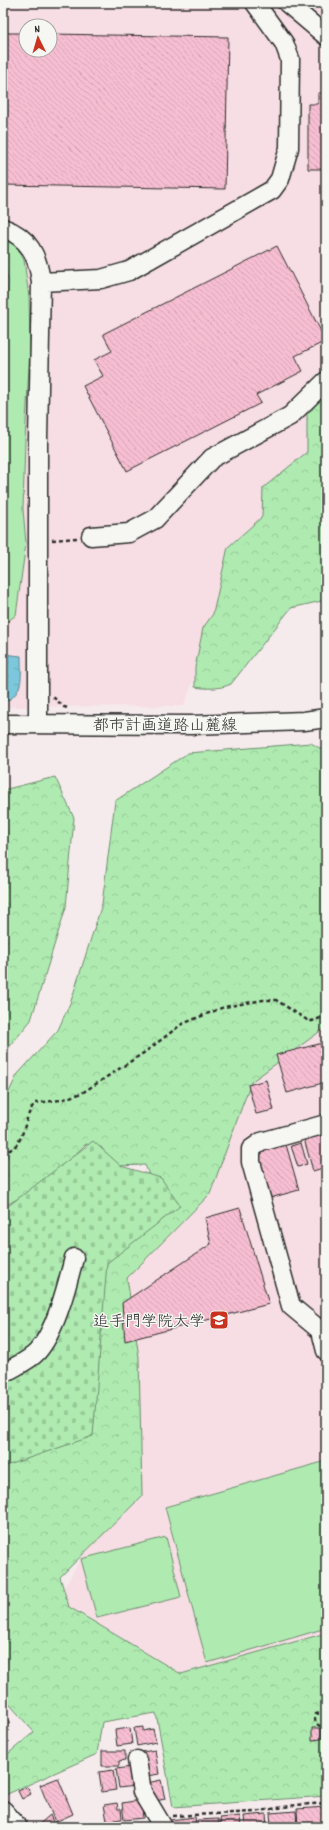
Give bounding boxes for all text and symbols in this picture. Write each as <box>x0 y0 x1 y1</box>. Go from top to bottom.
north arrow <box>18 18 58 58</box>
text: N <box>34 22 41 38</box>
street label: 都市計画道路山麓線 <box>93 715 237 738</box>
school or university icon: 追手門学院大学 <box>208 1309 230 1331</box>
place label: 追手門学院大学 <box>93 1311 205 1334</box>

